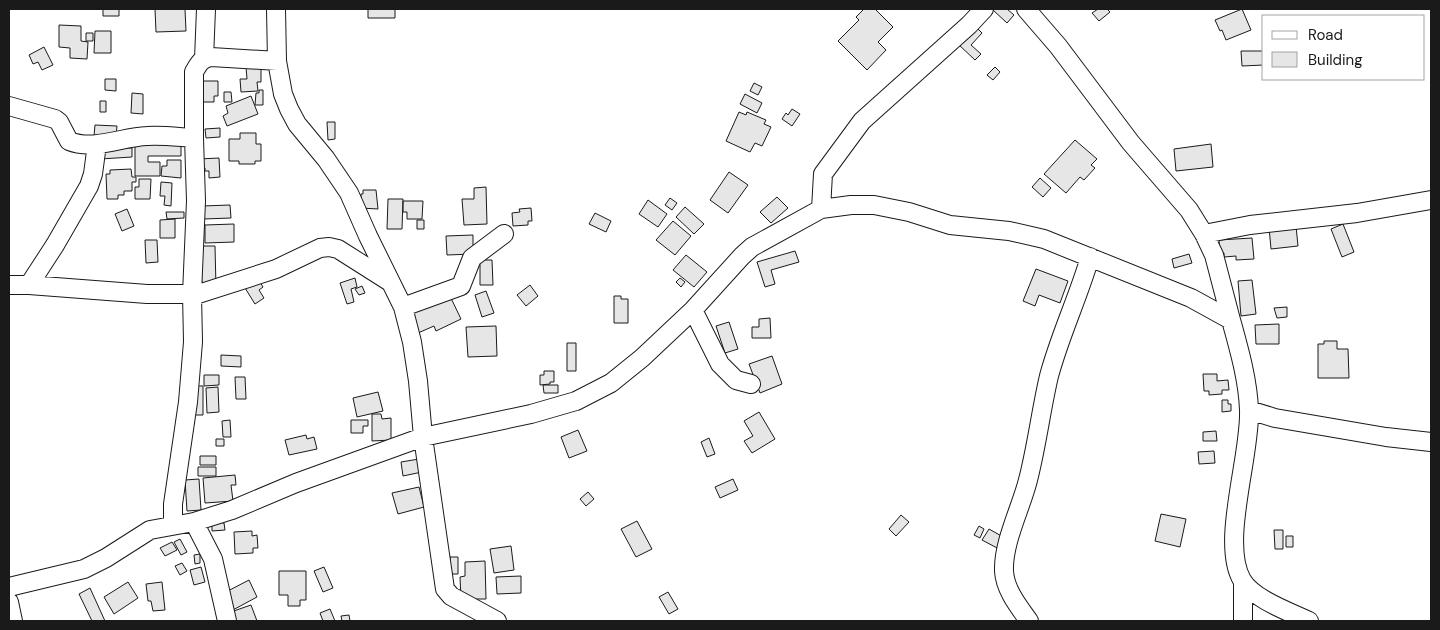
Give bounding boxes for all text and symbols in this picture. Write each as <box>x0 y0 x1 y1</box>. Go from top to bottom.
legend <box>1262 15 1425 80</box>
text: Road <box>1308 25 1343 45</box>
text: Building <box>1308 50 1363 70</box>

